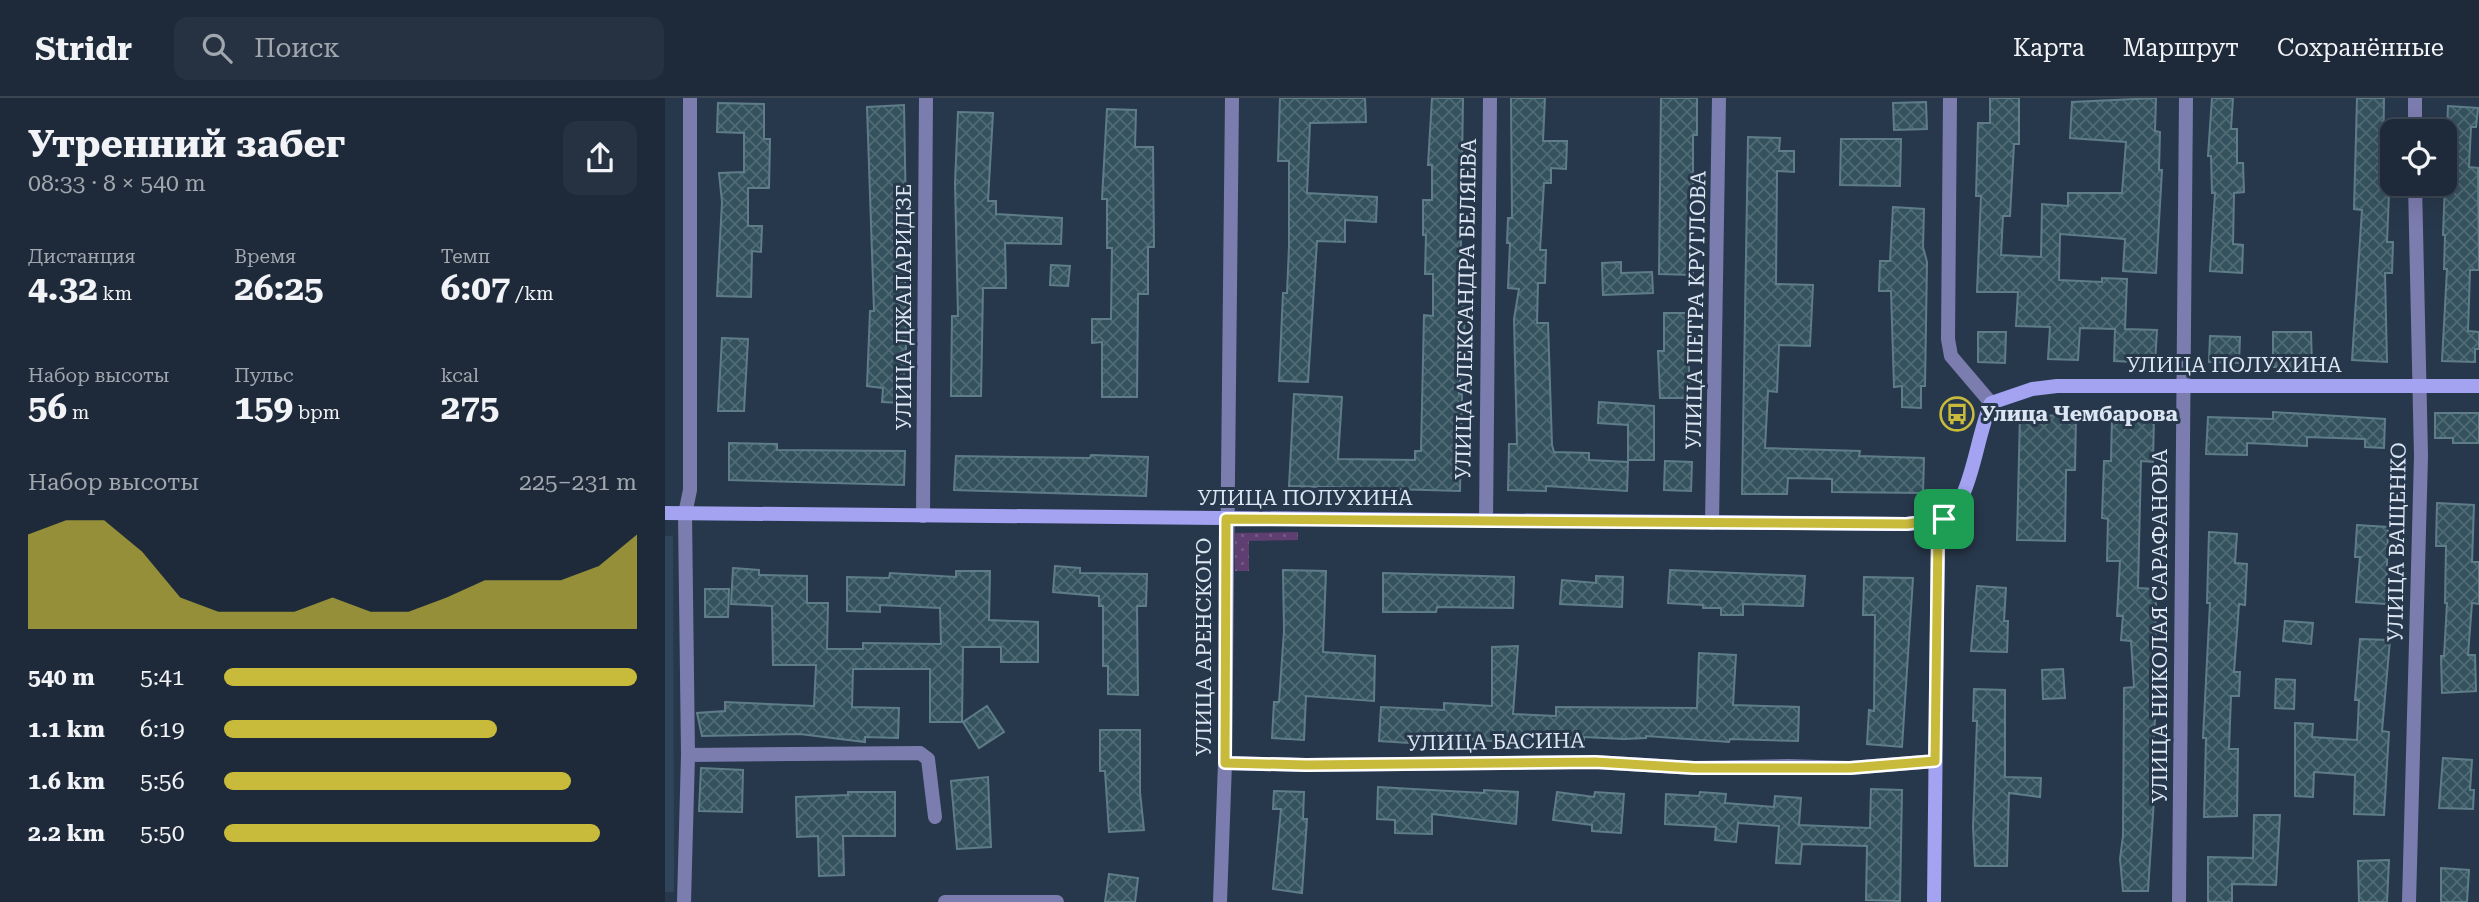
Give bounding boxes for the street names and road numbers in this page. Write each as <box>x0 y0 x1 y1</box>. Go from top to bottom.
street label: УЛИЦА АЛЕКСАНДРА БЕЛЯЕВА <box>1451 138 1481 480</box>
street label: УЛИЦА ПЕТРА КРУГЛОВА <box>1682 170 1710 449</box>
street label: УЛИЦА ДЖАПАРИДЗЕ <box>892 184 916 430</box>
street label: УЛИЦА ПОЛУХИНА <box>2126 353 2342 377</box>
street label: УЛИЦА ВАЩЕНКО <box>2383 442 2411 642</box>
street label: УЛИЦА НИКОЛАЯ САРАФАНОВА <box>2148 449 2172 803</box>
street label: УЛИЦА ПОЛУХИНА <box>1197 486 1413 510</box>
street label: УЛИЦА АРЕНСКОГО <box>1192 538 1216 756</box>
street label: УЛИЦА БАСИНА <box>1407 728 1585 756</box>

